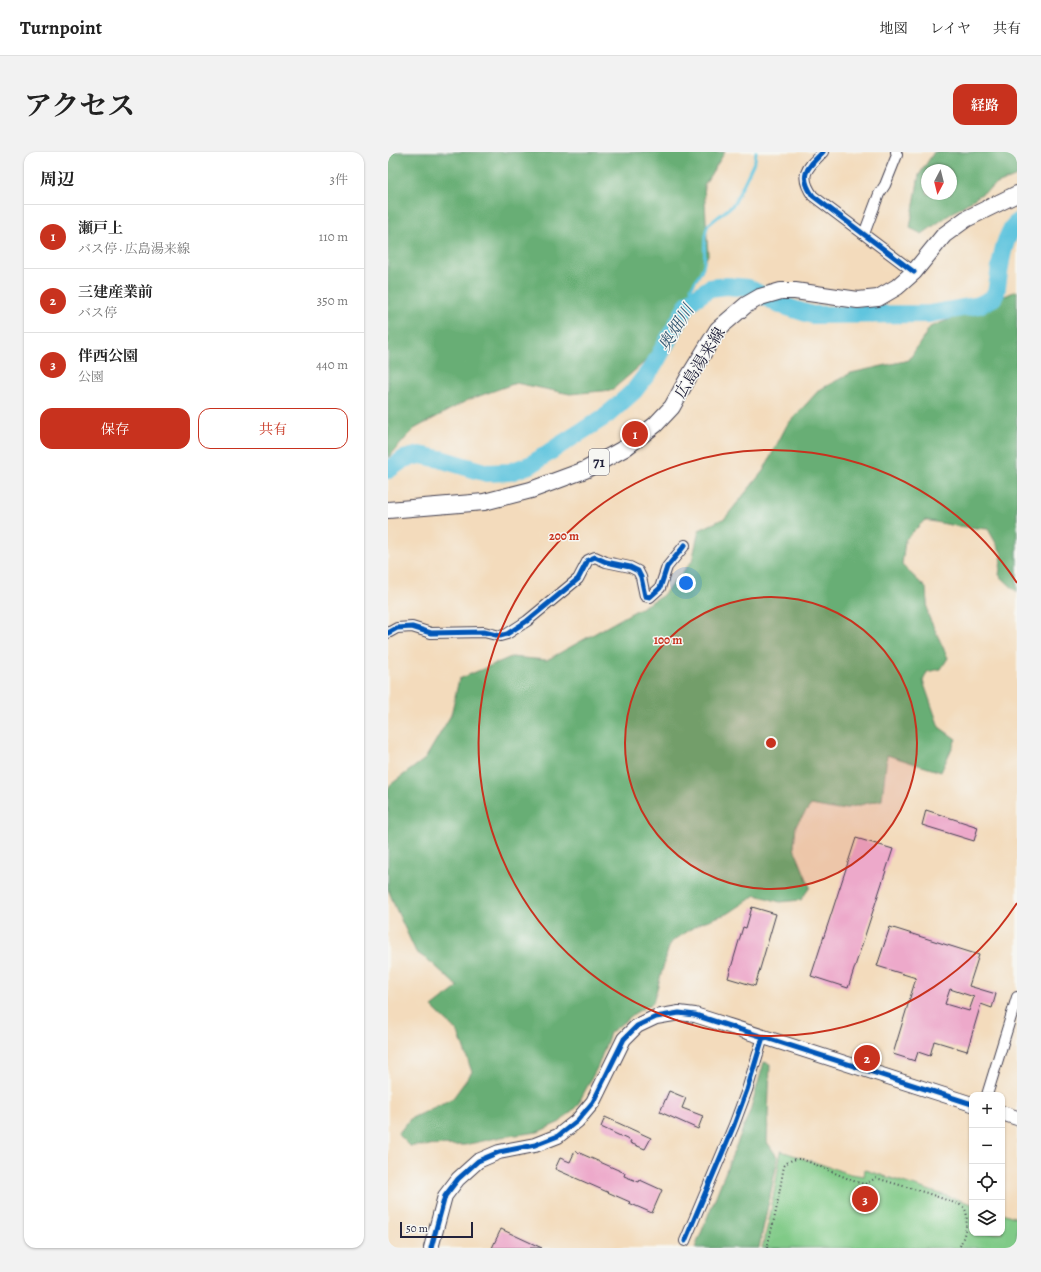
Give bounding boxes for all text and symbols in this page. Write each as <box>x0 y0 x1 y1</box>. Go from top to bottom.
text: Turnpoint <box>20 15 102 41</box>
text: 地図 <box>880 19 908 38</box>
text: レイヤ <box>930 19 971 38</box>
text: 共有 <box>993 19 1021 38</box>
button: 経路 <box>953 84 1017 125</box>
text: アクセス <box>24 87 135 125</box>
north arrow <box>921 164 957 200</box>
text: 周辺 <box>40 168 74 191</box>
text: 3件 <box>330 171 348 188</box>
text: 瀬戸上 <box>78 218 123 238</box>
text: 1 <box>51 228 55 245</box>
text: 110 m <box>319 228 348 245</box>
text: バス停 · 広島湯来線 <box>78 240 190 257</box>
text: 三建産業前 <box>78 282 153 302</box>
text: 2 <box>50 292 56 309</box>
text: 350 m <box>317 292 348 309</box>
water label: 奥畑川 <box>653 299 700 356</box>
text: バス停 <box>78 304 117 321</box>
street label: 広島湯来線 <box>669 323 731 403</box>
text: 伴西公園 <box>78 346 138 366</box>
text: 3 <box>50 356 56 373</box>
text: 440 m <box>316 356 348 373</box>
text: 公園 <box>78 368 104 385</box>
button: 保存 <box>40 408 190 449</box>
button: 共有 <box>198 408 348 449</box>
pin: 1 <box>622 419 648 449</box>
road number: 71 <box>589 449 609 475</box>
text: 200 m <box>549 528 579 544</box>
your location <box>676 573 696 593</box>
text: 100 m <box>654 632 682 648</box>
centre of rings <box>764 736 778 750</box>
pin: 2 <box>854 1043 880 1073</box>
map controls <box>969 1092 1005 1236</box>
button: + <box>969 1092 1005 1128</box>
button: − <box>969 1128 1005 1164</box>
button: locate <box>969 1164 1005 1200</box>
pin: 3 <box>852 1184 878 1214</box>
button: layers <box>969 1200 1005 1236</box>
scale bar <box>400 1220 473 1239</box>
text: 50 m <box>406 1221 428 1236</box>

